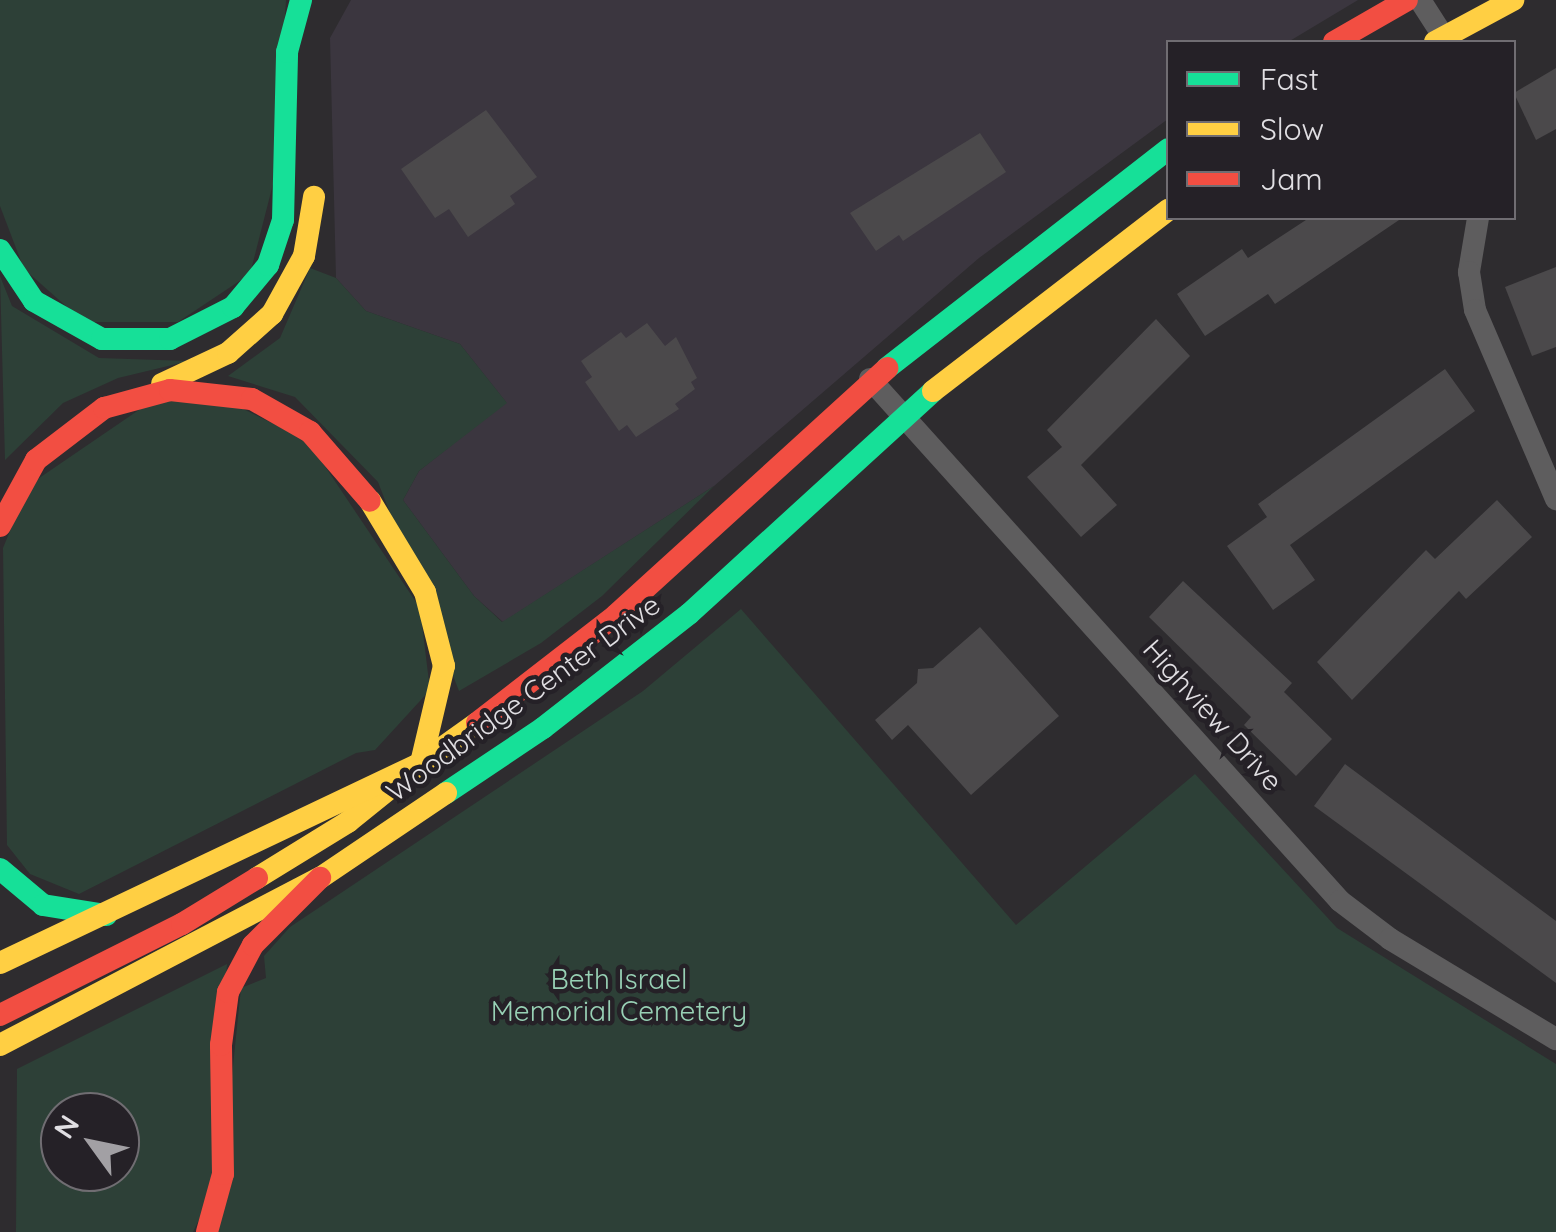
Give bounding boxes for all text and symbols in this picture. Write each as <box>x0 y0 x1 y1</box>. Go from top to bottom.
legend <box>1166 40 1516 220</box>
text: Fast <box>1260 60 1319 98</box>
text: Slow <box>1260 110 1324 148</box>
text: Jam <box>1260 160 1323 198</box>
street label: Woodbridge Center Drive <box>380 587 666 809</box>
street label: Highview Drive <box>1136 632 1290 798</box>
park label: Beth Israel Memorial Cemetery <box>491 962 747 1028</box>
north arrow <box>40 1092 140 1192</box>
text: N <box>46 1108 86 1145</box>

